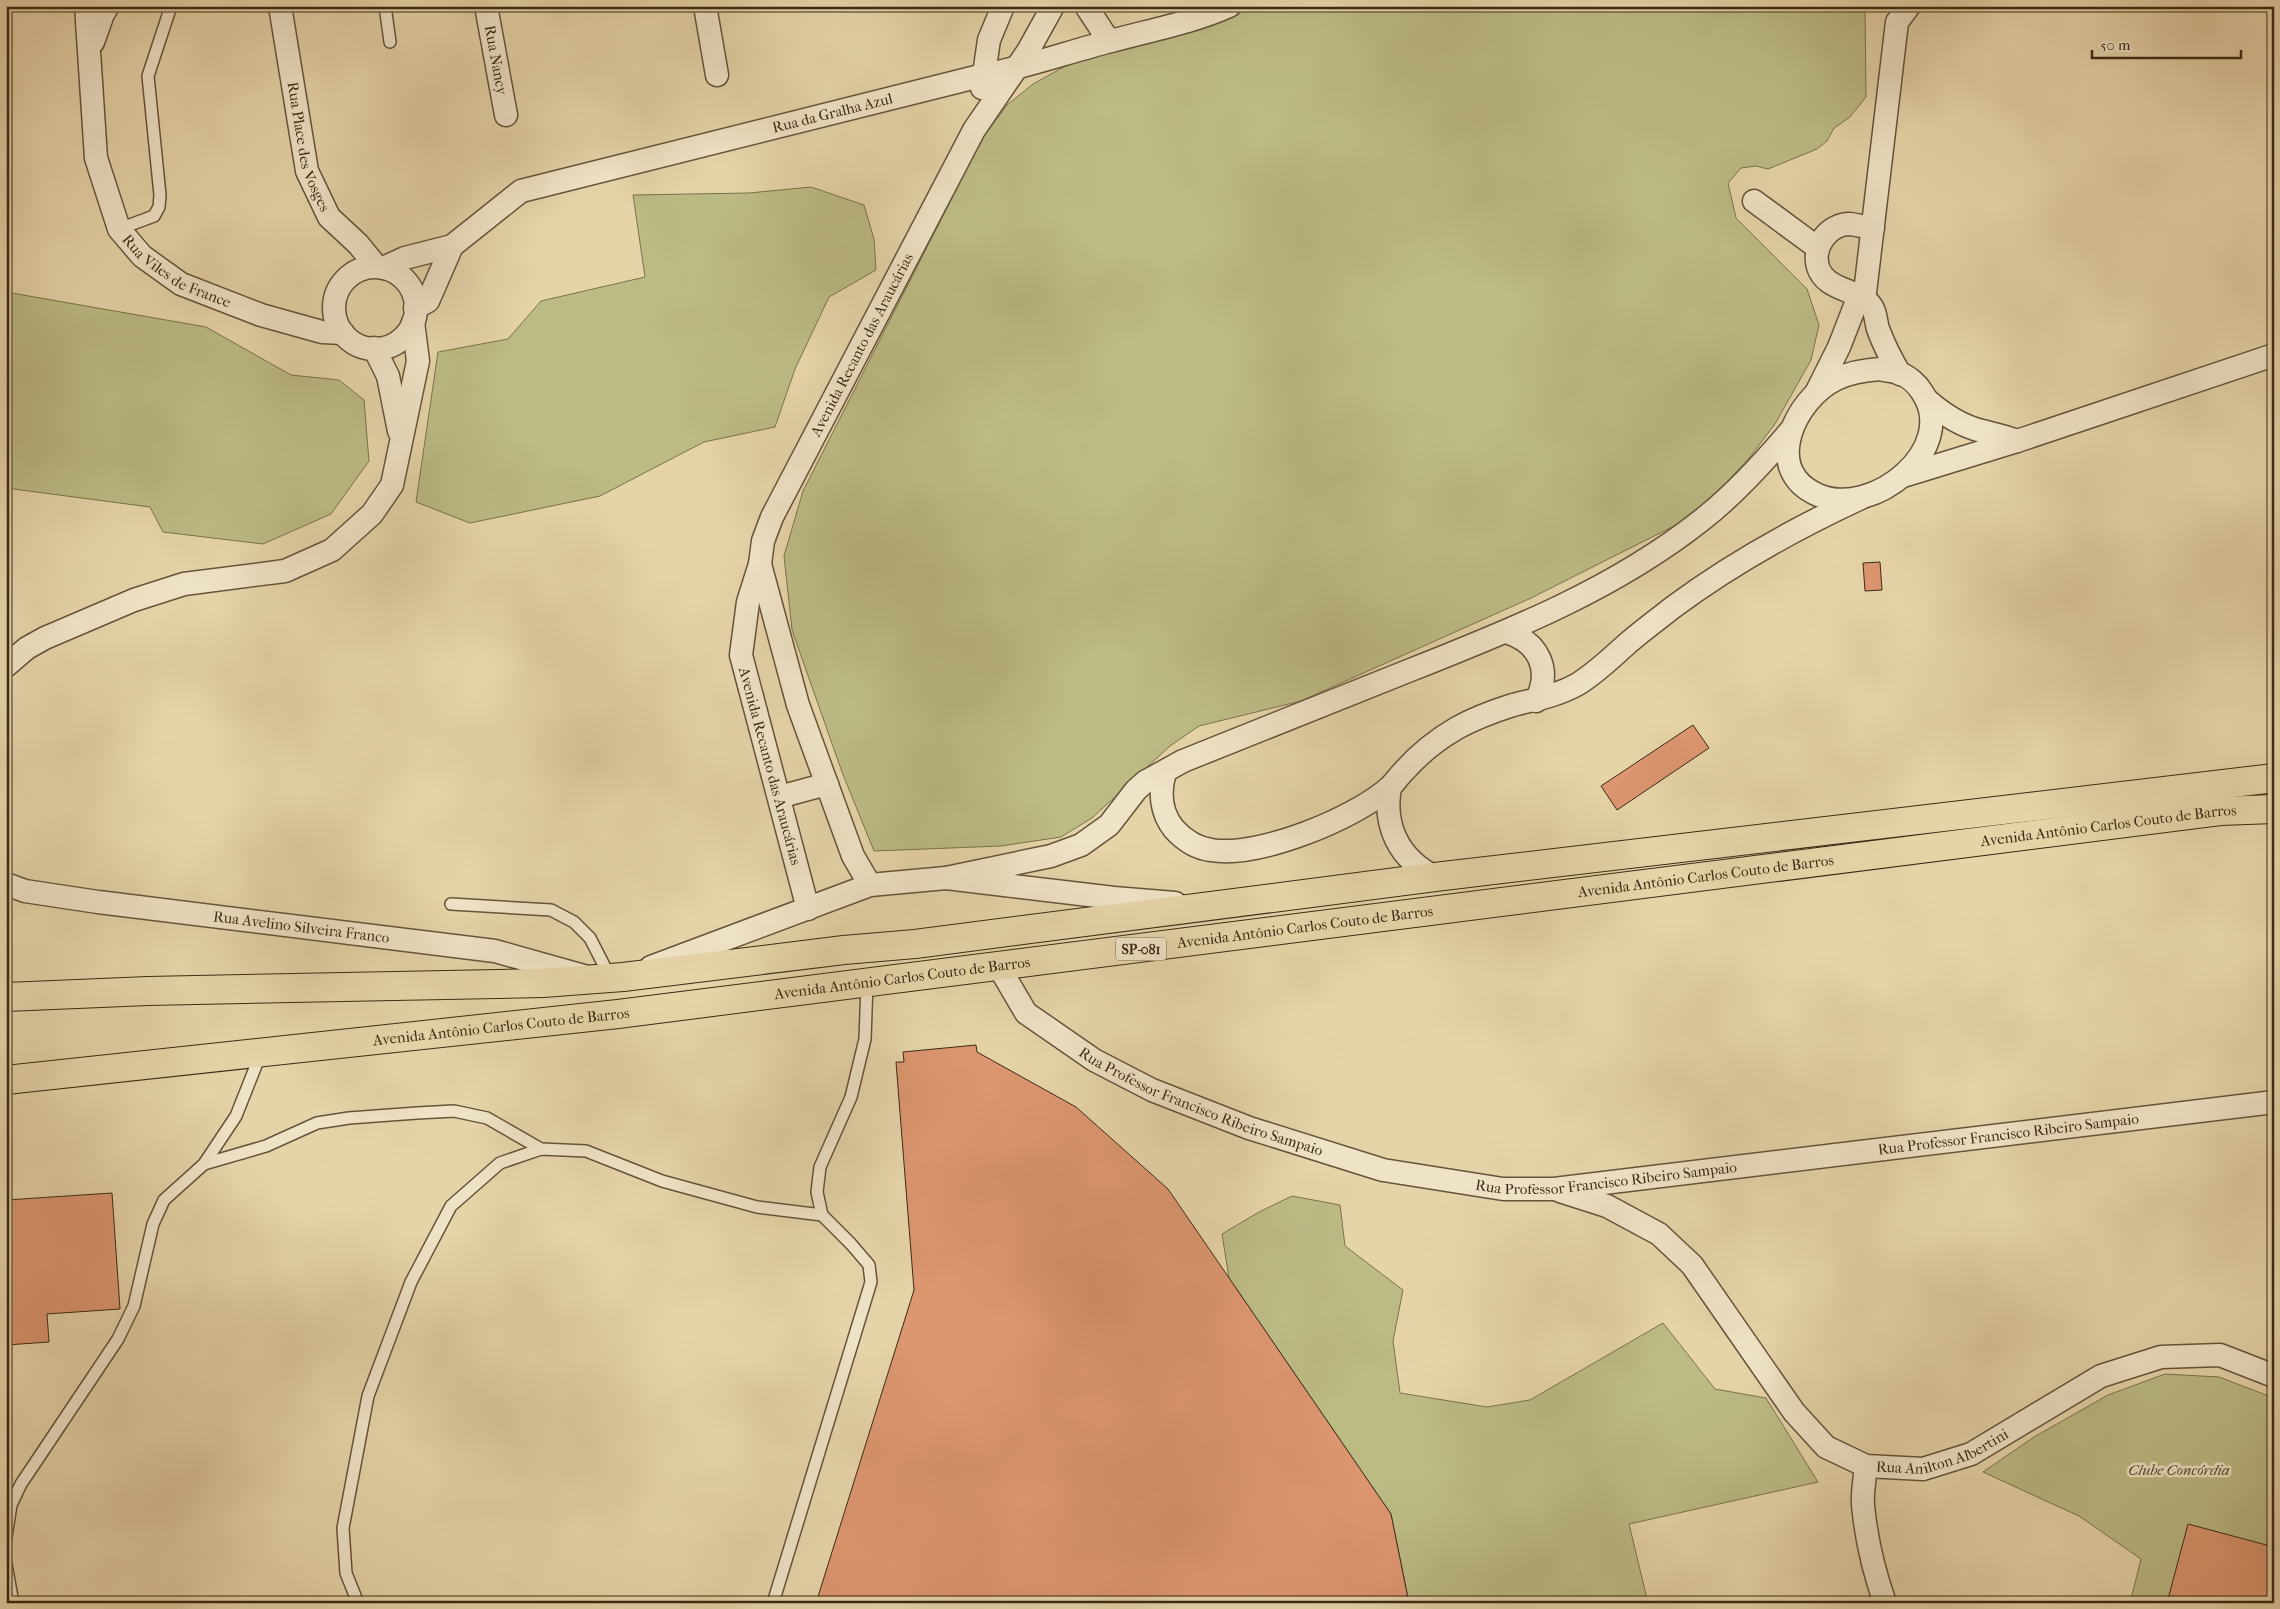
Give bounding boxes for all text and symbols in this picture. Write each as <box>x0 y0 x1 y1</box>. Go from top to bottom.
street label: Rua Nancy <box>481 24 511 97</box>
scale bar <box>2092 28 2241 60</box>
text: 50 m <box>2100 36 2131 54</box>
street label: Rua Place des Vosges <box>284 80 334 215</box>
street label: Rua da Gralha Azul <box>770 89 894 137</box>
street label: Rua Viles de France <box>118 231 234 312</box>
street label: Avenida Recanto das Araucárias <box>806 250 917 440</box>
street label: Avenida Recanto das Araucárias <box>735 664 805 867</box>
street label: Avenida Antônio Carlos Couto de Barros <box>1978 801 2237 850</box>
street label: Avenida Antônio Carlos Couto de Barros <box>1576 851 1835 901</box>
street label: Avenida Antônio Carlos Couto de Barros <box>1175 902 1434 952</box>
street label: Rua Avelino Silveira Franco <box>212 907 391 947</box>
road number: SP-081 <box>1116 938 1166 961</box>
street label: Avenida Antônio Carlos Couto de Barros <box>772 953 1032 1003</box>
street label: Avenida Antônio Carlos Couto de Barros <box>371 1004 631 1049</box>
street label: Rua Professor Francisco Ribeiro Sampaio <box>1075 1043 1325 1160</box>
street label: Rua Professor Francisco Ribeiro Sampaio <box>1877 1109 2140 1159</box>
street label: Rua Professor Francisco Ribeiro Sampaio <box>1474 1158 1738 1198</box>
street label: Rua Anilton Albertini <box>1875 1424 2012 1478</box>
park label: Clube Concórdia <box>2128 1461 2230 1479</box>

